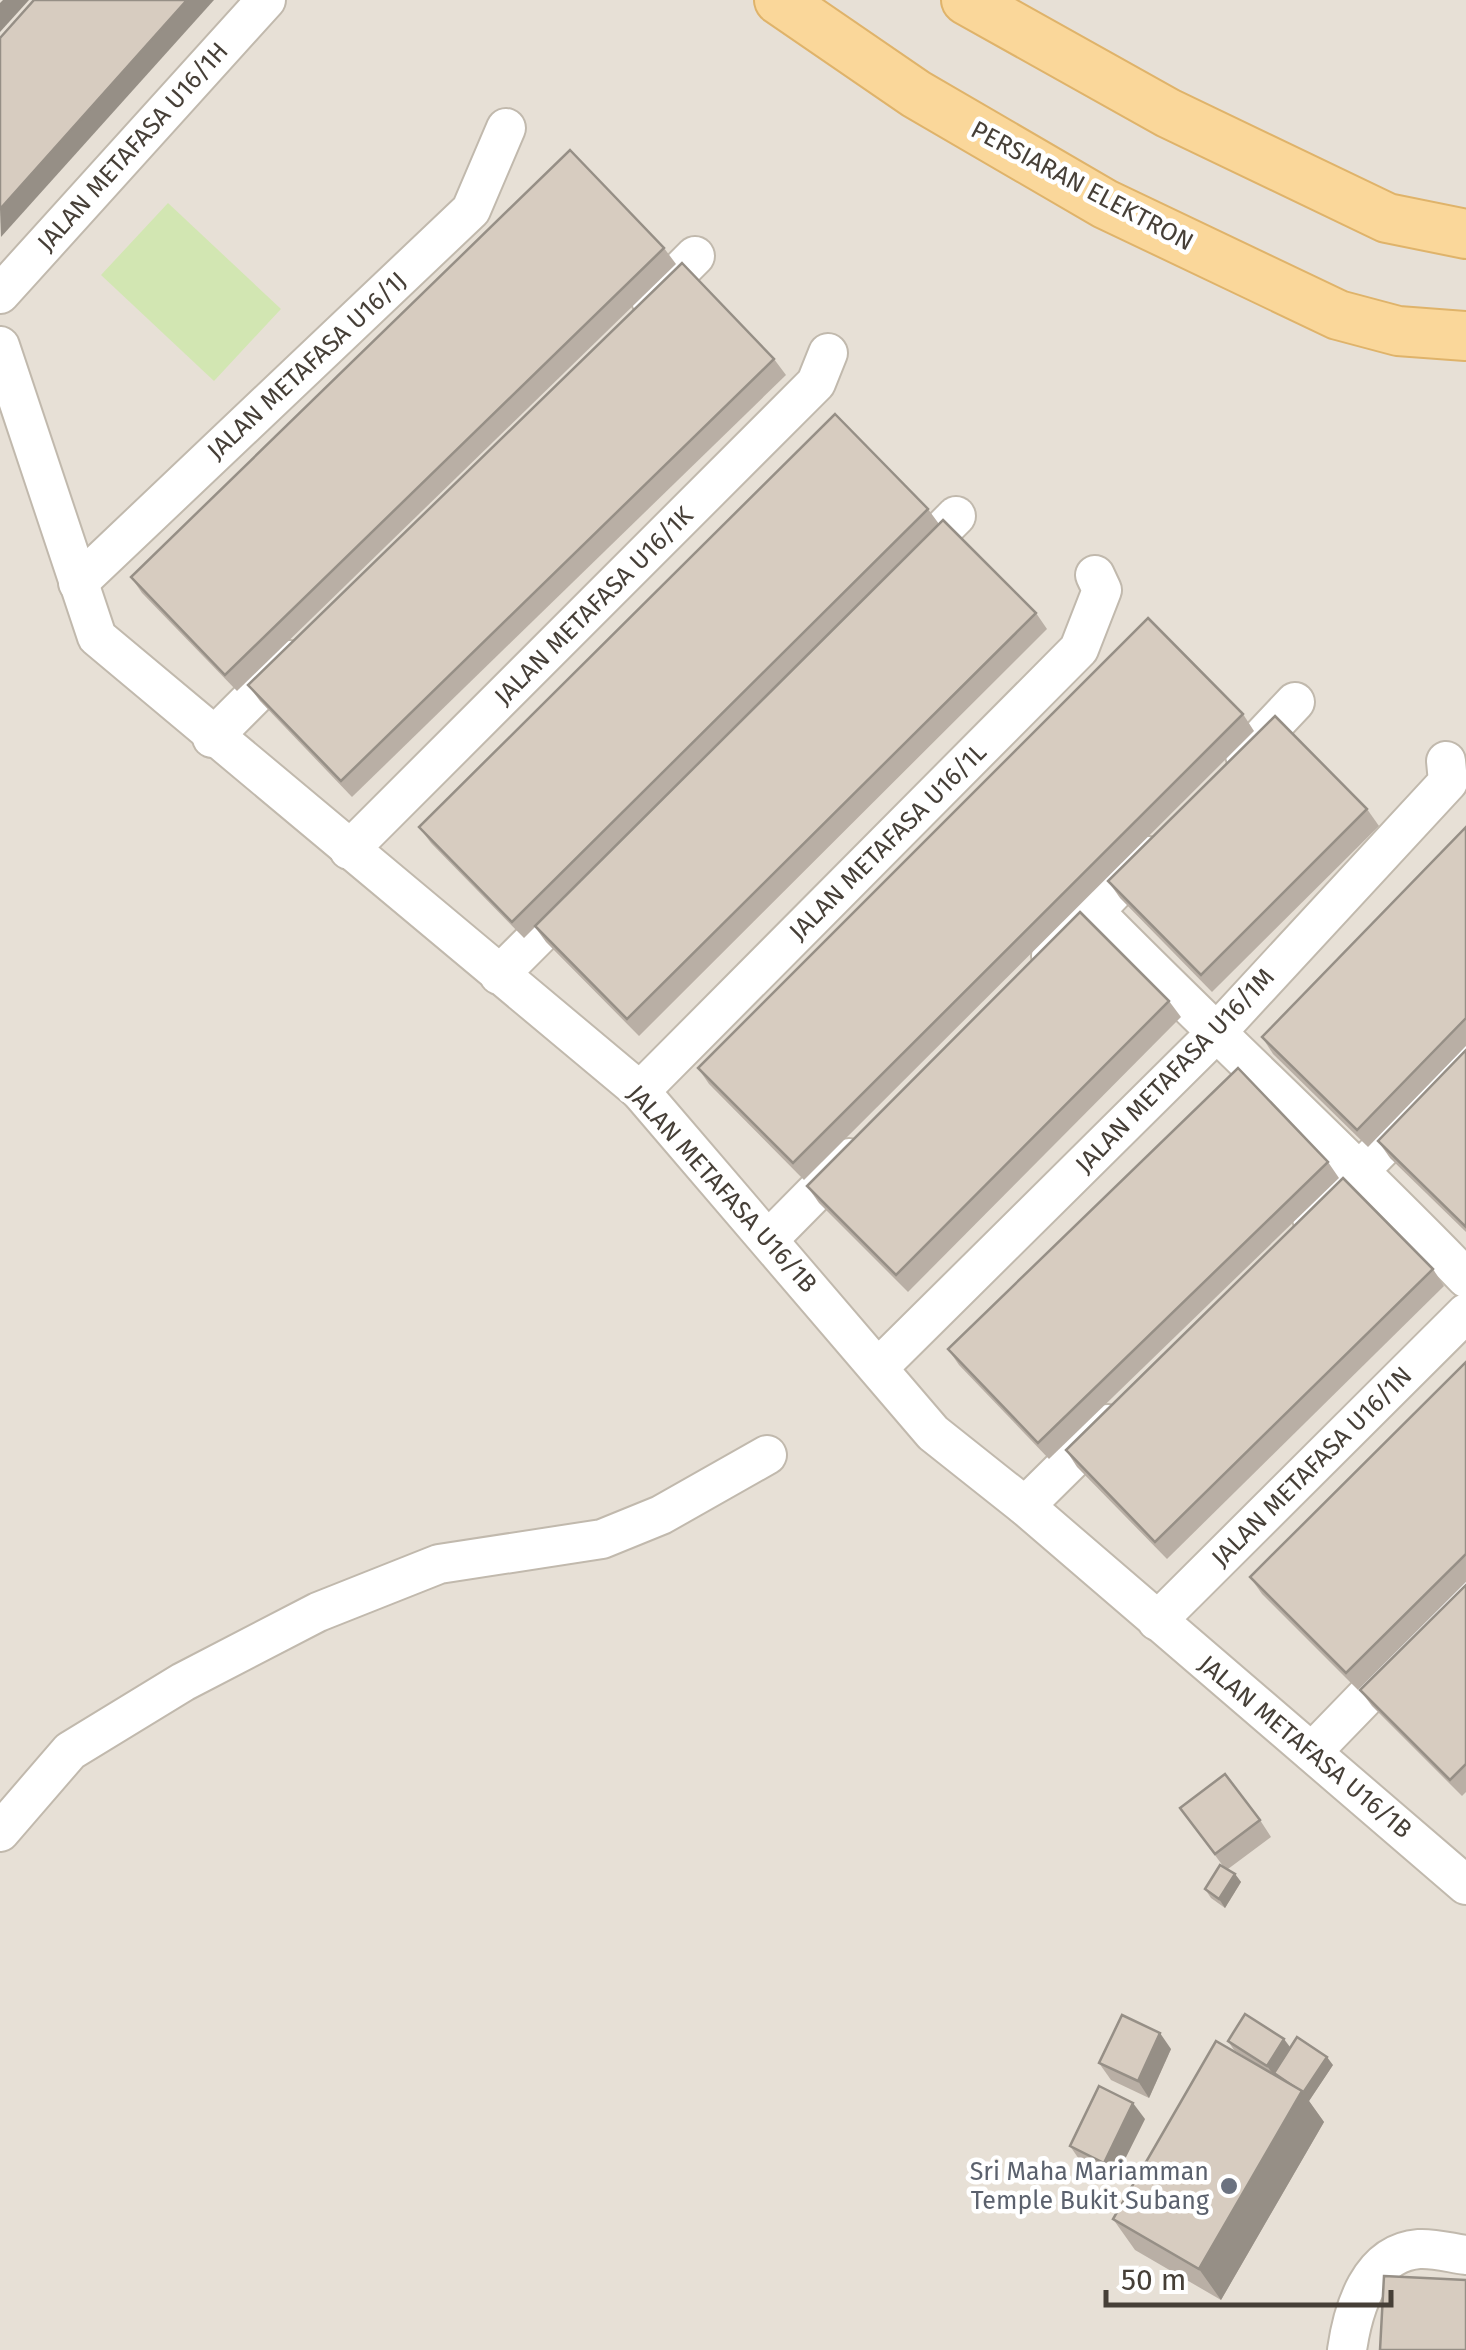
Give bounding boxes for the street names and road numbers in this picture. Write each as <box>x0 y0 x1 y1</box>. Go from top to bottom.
street label: JALAN METAFASA U16/1H <box>31 36 235 258</box>
street label: PERSIARAN ELEKTRON <box>966 115 1198 257</box>
street label: JALAN METAFASA U16/1J <box>201 266 413 466</box>
street label: JALAN METAFASA U16/1K <box>489 500 700 711</box>
street label: JALAN METAFASA U16/1L <box>783 737 993 947</box>
street label: JALAN METAFASA U16/1M <box>1069 962 1281 1180</box>
street label: JALAN METAFASA U16/1B <box>621 1079 823 1299</box>
street label: JALAN METAFASA U16/1N <box>1206 1361 1418 1573</box>
street label: JALAN METAFASA U16/1B <box>1192 1649 1418 1845</box>

